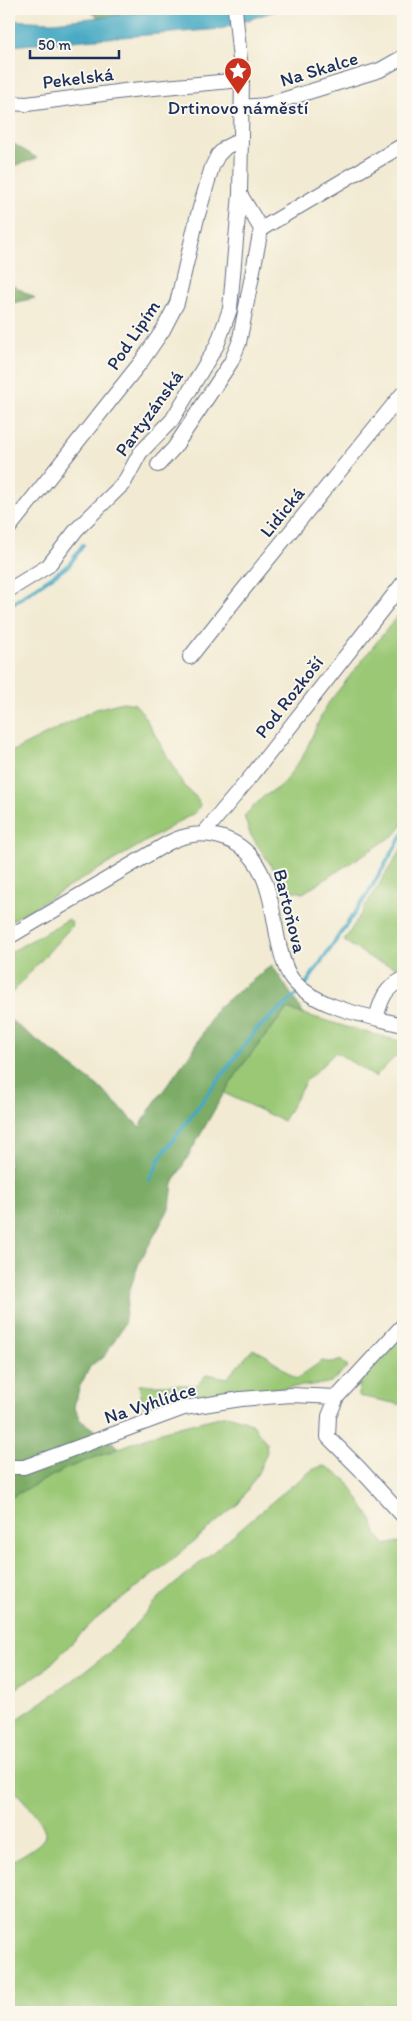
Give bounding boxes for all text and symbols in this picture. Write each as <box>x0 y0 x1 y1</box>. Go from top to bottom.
scale bar <box>30 28 119 60</box>
text: 50 m <box>38 36 71 54</box>
street label: Na Skalce <box>277 46 361 92</box>
place icon: Drtinovo náměstí <box>223 56 253 95</box>
street label: Pekelská <box>41 62 115 94</box>
place label: Drtinovo náměstí <box>168 96 309 119</box>
street label: Pod Lipím <box>101 296 165 374</box>
street label: Partyzánská <box>110 365 188 461</box>
street label: Lidická <box>255 482 309 542</box>
street label: Pod Rozkoší <box>250 651 328 743</box>
street label: Bartoňova <box>268 867 312 955</box>
street label: Na Vyhlídce <box>101 1377 199 1429</box>

